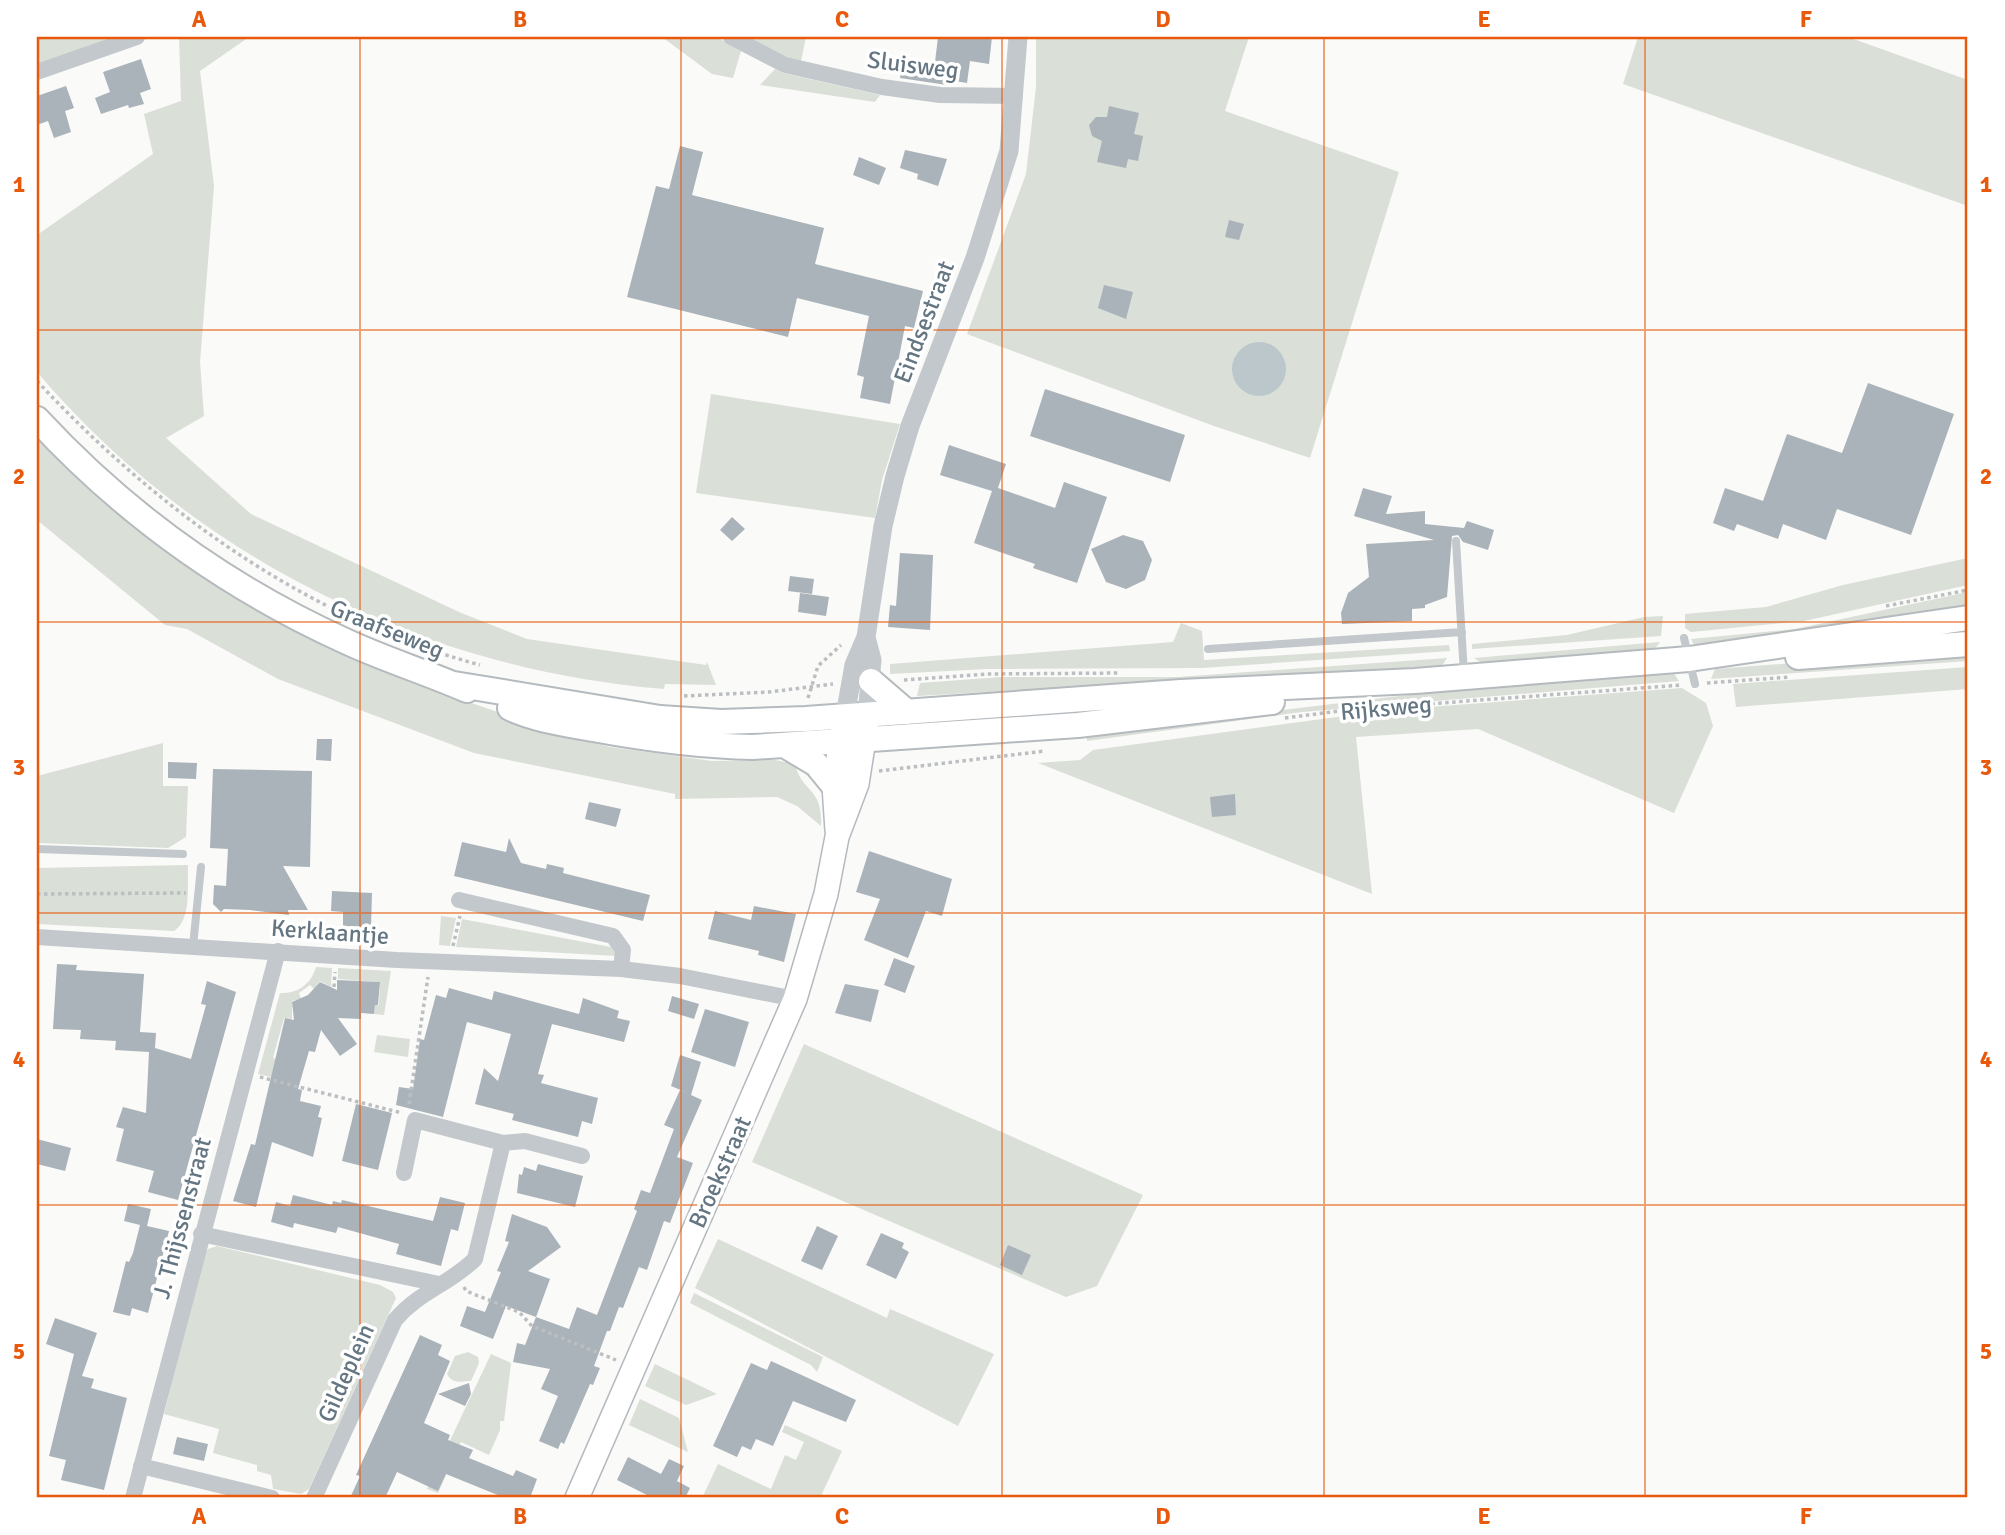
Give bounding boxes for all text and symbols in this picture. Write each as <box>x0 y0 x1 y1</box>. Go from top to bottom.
text: A <box>192 5 207 34</box>
text: B <box>513 5 527 34</box>
text: C <box>835 5 849 34</box>
text: D <box>1155 5 1171 34</box>
text: E <box>1477 5 1491 34</box>
text: F <box>1800 5 1812 34</box>
street label: Sluisweg <box>866 45 960 85</box>
text: 1 <box>13 170 25 199</box>
text: 1 <box>1980 170 1992 199</box>
street label: Eindsestraat <box>887 257 961 387</box>
text: 2 <box>13 462 25 491</box>
text: 2 <box>1980 462 1992 491</box>
street label: Graafseweg <box>326 593 448 665</box>
street label: Rijksweg <box>1339 689 1433 727</box>
text: 3 <box>13 753 25 782</box>
text: 3 <box>1980 753 1992 782</box>
street label: Kerklaantje <box>270 913 390 951</box>
text: 4 <box>13 1045 25 1074</box>
text: 4 <box>1980 1045 1992 1074</box>
street label: Broekstraat <box>682 1111 758 1233</box>
street label: J. Thijssenstraat <box>146 1134 218 1302</box>
street label: Gildeplein <box>311 1319 381 1427</box>
text: 5 <box>13 1337 25 1366</box>
text: 5 <box>1980 1337 1992 1366</box>
text: A <box>192 1502 207 1531</box>
text: B <box>513 1502 527 1531</box>
text: C <box>835 1502 849 1531</box>
text: D <box>1155 1502 1171 1531</box>
text: E <box>1477 1502 1491 1531</box>
text: F <box>1800 1502 1812 1531</box>

